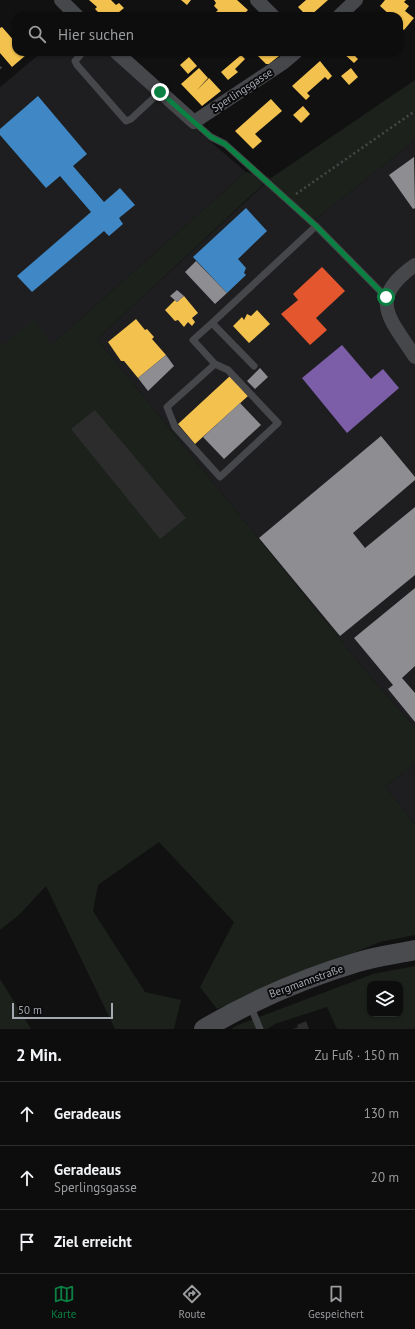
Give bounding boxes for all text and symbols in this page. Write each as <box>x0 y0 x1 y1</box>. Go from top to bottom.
search box <box>12 12 403 56</box>
icon: search <box>26 23 48 45</box>
text: Hier suchen <box>58 25 134 44</box>
street label: Sperlingsgasse <box>209 65 276 115</box>
route end <box>151 83 169 101</box>
route start <box>377 288 395 306</box>
street label: Bergmannstraße <box>267 961 345 1001</box>
map controls <box>367 981 403 1017</box>
button: layers <box>367 981 403 1017</box>
scale bar <box>12 1001 113 1020</box>
text: 50 m <box>18 1003 42 1017</box>
text: 2 Min. <box>16 1044 62 1066</box>
text: Zu Fuß · 150 m <box>315 1047 399 1064</box>
icon: ahead <box>16 1103 38 1125</box>
text: Geradeaus <box>54 1104 121 1123</box>
text: 130 m <box>364 1105 399 1122</box>
text: Geradeaus <box>54 1160 121 1179</box>
icon: ahead <box>16 1167 38 1189</box>
text: 20 m <box>371 1169 399 1186</box>
text: Sperlingsgasse <box>54 1179 137 1196</box>
icon: arrive <box>16 1231 38 1253</box>
text: Ziel erreicht <box>54 1232 132 1251</box>
tab: Karte <box>51 1283 76 1321</box>
tab: Route <box>179 1283 206 1321</box>
tab: Gespeichert <box>308 1283 364 1321</box>

